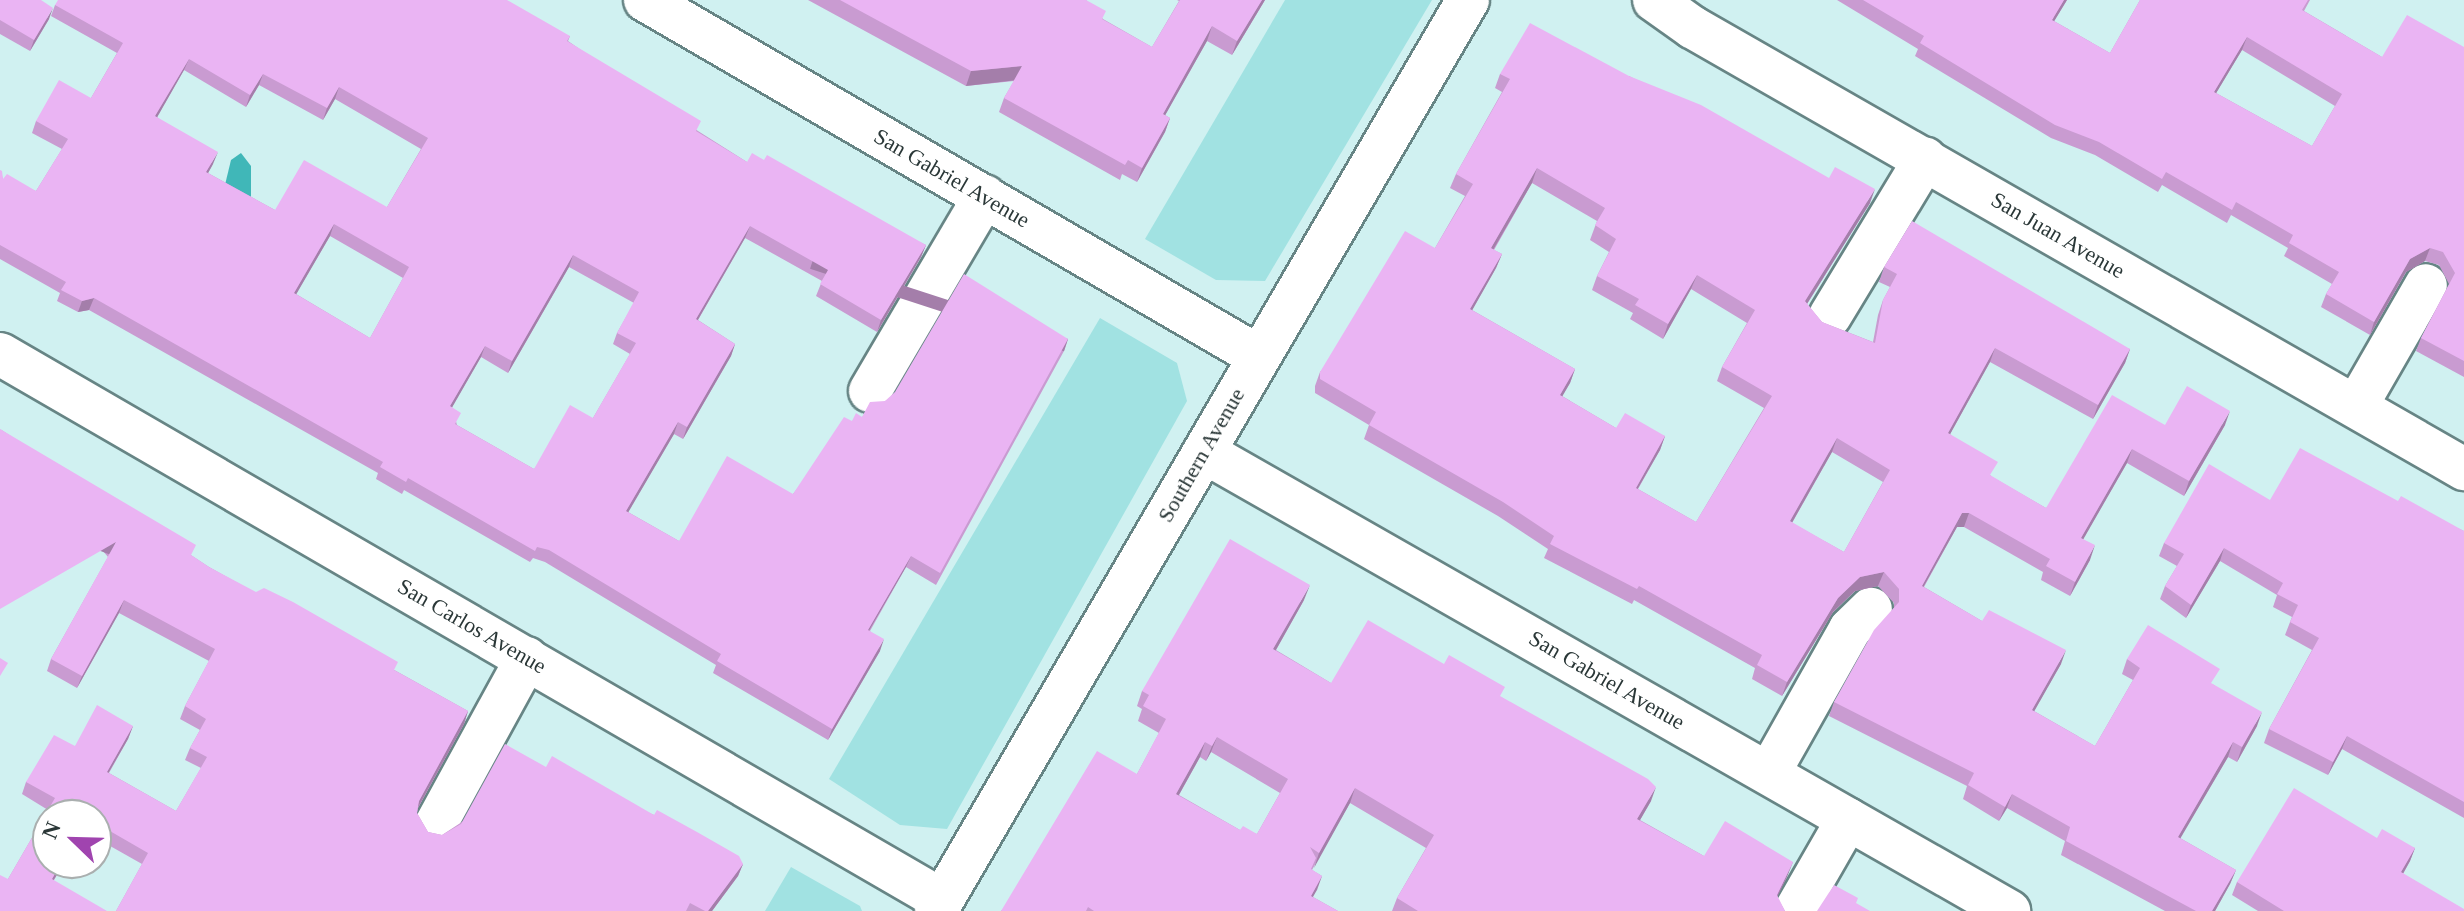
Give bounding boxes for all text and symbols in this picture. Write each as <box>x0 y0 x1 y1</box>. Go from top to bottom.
street label: San Gabriel Avenue <box>869 122 1035 234</box>
street label: San Juan Avenue <box>1986 186 2130 284</box>
street label: Southern Avenue <box>1152 383 1250 527</box>
street label: San Carlos Avenue <box>393 573 551 679</box>
street label: San Gabriel Avenue <box>1524 624 1690 736</box>
north arrow <box>32 799 112 879</box>
text: N <box>37 818 66 842</box>

